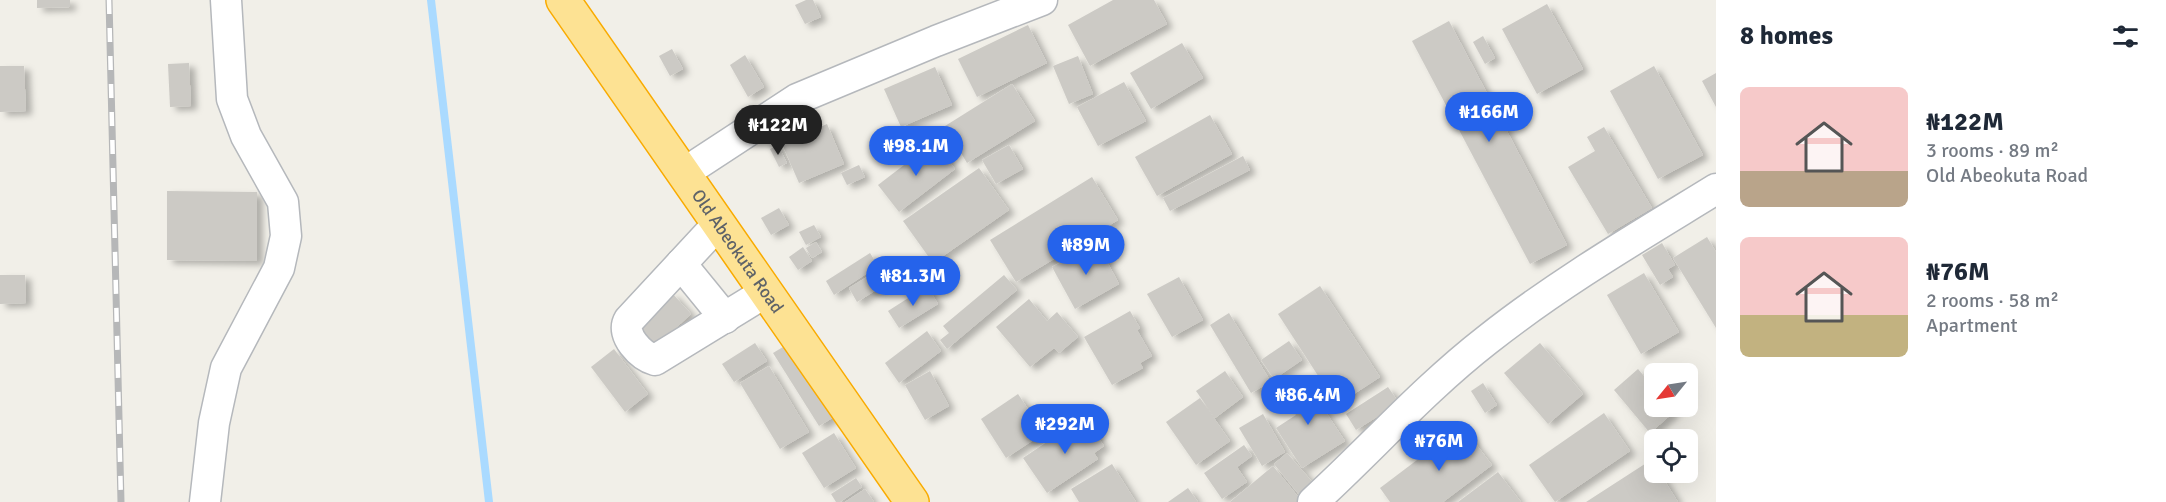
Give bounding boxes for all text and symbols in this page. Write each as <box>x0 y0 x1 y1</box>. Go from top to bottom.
text: 8 homes <box>1740 20 1833 52</box>
icon: filters <box>2109 20 2142 53</box>
pin: ₦166M <box>1447 92 1531 143</box>
text: ₦166M <box>1459 99 1519 124</box>
pin: ₦122M <box>736 105 820 156</box>
text: ₦122M <box>1926 106 2004 138</box>
icon: home <box>1788 111 1860 183</box>
text: ₦122M <box>748 112 808 137</box>
pin: ₦98.1M <box>867 126 965 177</box>
text: ₦98.1M <box>883 133 949 158</box>
text: 3 rooms · 89 m² <box>1926 138 2059 163</box>
text: Old Abeokuta Road <box>1926 163 2088 188</box>
street label: Old Abeokuta Road <box>687 185 788 317</box>
pin: ₦89M <box>1050 225 1122 276</box>
text: ₦89M <box>1061 232 1111 257</box>
pin: ₦81.3M <box>864 256 962 307</box>
text: ₦76M <box>1926 256 1990 288</box>
icon: home <box>1788 261 1860 333</box>
text: ₦81.3M <box>880 263 946 288</box>
text: 2 rooms · 58 m² <box>1926 288 2059 313</box>
text: Apartment <box>1926 313 2018 338</box>
north arrow <box>1644 363 1698 417</box>
map controls <box>1644 363 1698 483</box>
pin: ₦86.4M <box>1259 375 1357 426</box>
text: ₦86.4M <box>1275 382 1341 407</box>
pin: ₦292M <box>1023 404 1107 455</box>
text: ₦292M <box>1035 411 1095 436</box>
pin: ₦76M <box>1403 421 1475 472</box>
text: ₦76M <box>1414 428 1464 453</box>
button: locate <box>1644 429 1698 483</box>

